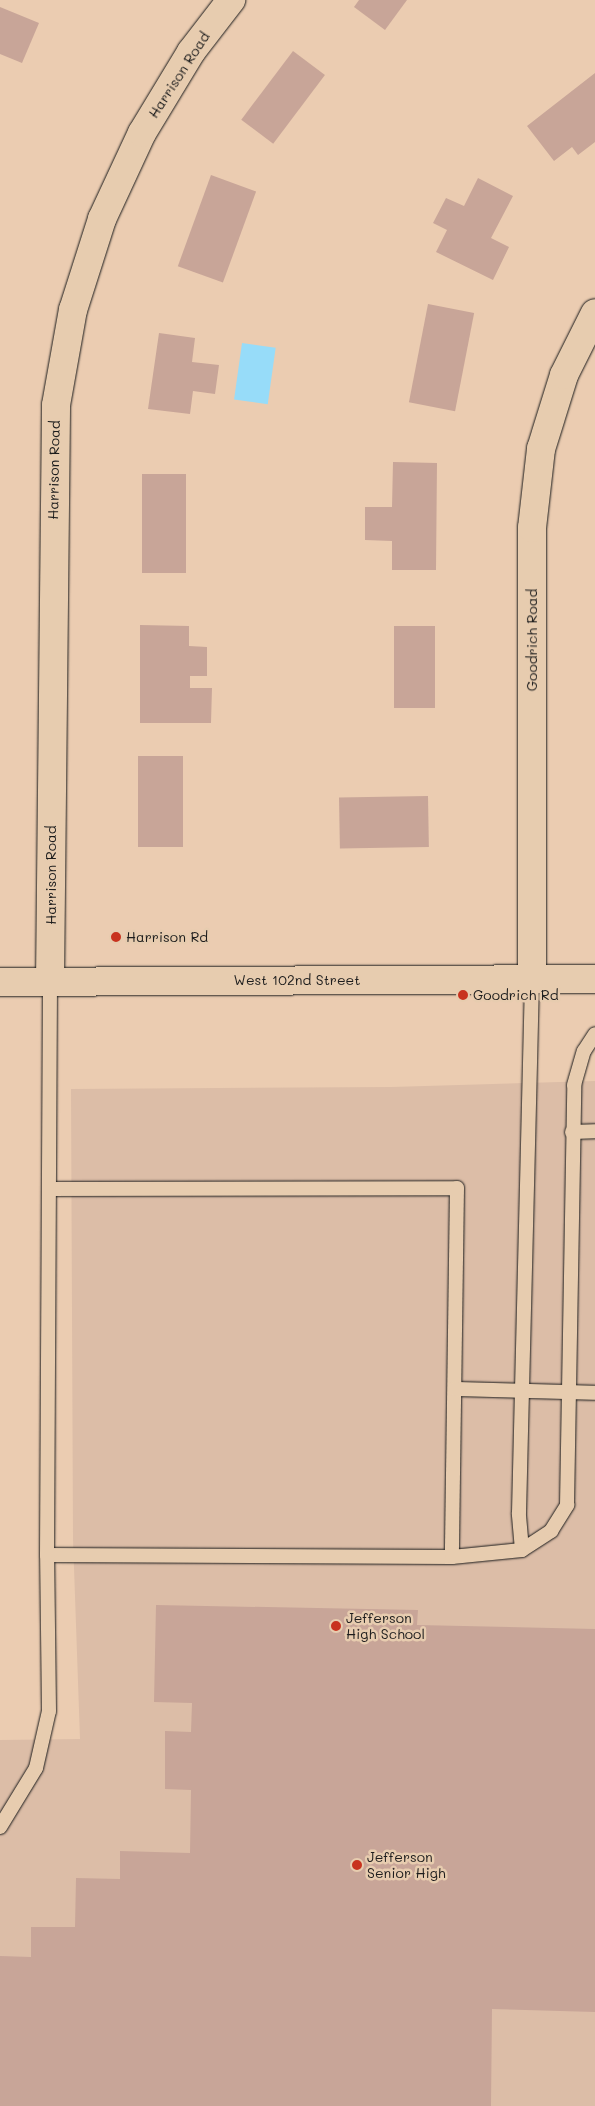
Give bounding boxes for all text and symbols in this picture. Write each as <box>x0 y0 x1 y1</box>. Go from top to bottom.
street label: Harrison Road <box>145 29 213 121</box>
street label: Harrison Road <box>45 420 63 520</box>
street label: Goodrich Road <box>524 589 540 691</box>
street label: Harrison Road <box>43 825 59 925</box>
place label: Harrison Rd <box>126 929 208 945</box>
marker: Harrison Rd <box>110 931 122 943</box>
street label: West 102nd Street <box>234 972 360 988</box>
place label: Goodrich Rd <box>473 987 559 1003</box>
marker: Goodrich Rd <box>457 989 469 1001</box>
place label: Jefferson High School <box>346 1610 425 1642</box>
marker: Jefferson High School <box>330 1620 342 1632</box>
place label: Jefferson Senior High <box>367 1849 446 1881</box>
marker: Jefferson Senior High <box>351 1859 363 1871</box>

